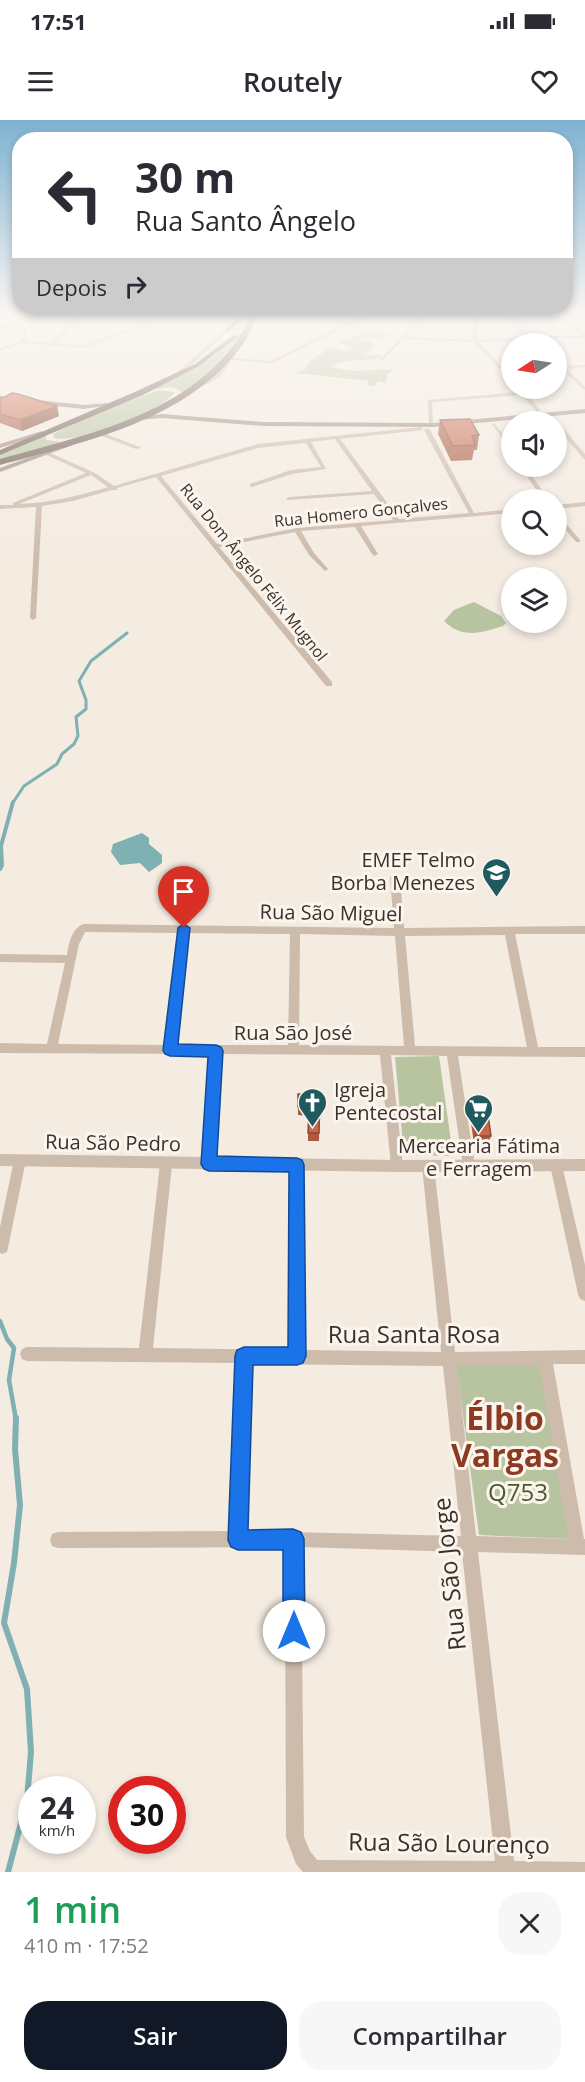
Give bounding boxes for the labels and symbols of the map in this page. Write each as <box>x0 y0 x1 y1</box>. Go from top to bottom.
north arrow <box>501 333 567 399</box>
street label: Rua Dom Ângelo Félix Mugnol <box>175 479 333 665</box>
street label: Rua Homero Gonçalves <box>273 492 449 532</box>
place label: EMEF Telmo Borba Menezes <box>330 846 475 896</box>
school or university icon: EMEF Telmo Borba Menezes <box>480 856 512 898</box>
pin <box>158 866 209 928</box>
street label: Rua São Miguel <box>259 898 403 927</box>
street label: Rua São José <box>234 1019 352 1046</box>
place label: Igreja Pentecostal <box>334 1076 442 1126</box>
church icon: Igreja Pentecostal <box>297 1086 329 1128</box>
supermarket icon: Mercearia Fátima e Ferragem <box>463 1092 495 1134</box>
street label: Rua São Pedro <box>45 1128 181 1157</box>
place label: Mercearia Fátima e Ferragem <box>398 1132 560 1182</box>
street label: Rua Santa Rosa <box>328 1317 500 1350</box>
district label: Élbio Vargas <box>451 1396 559 1476</box>
park label: Q753 <box>488 1475 548 1508</box>
street label: Rua São Jorge <box>424 1496 473 1652</box>
position arrow <box>262 1599 326 1663</box>
speed limit sign: 30 <box>108 1776 186 1854</box>
street label: Rua São Lourenço <box>348 1824 550 1861</box>

